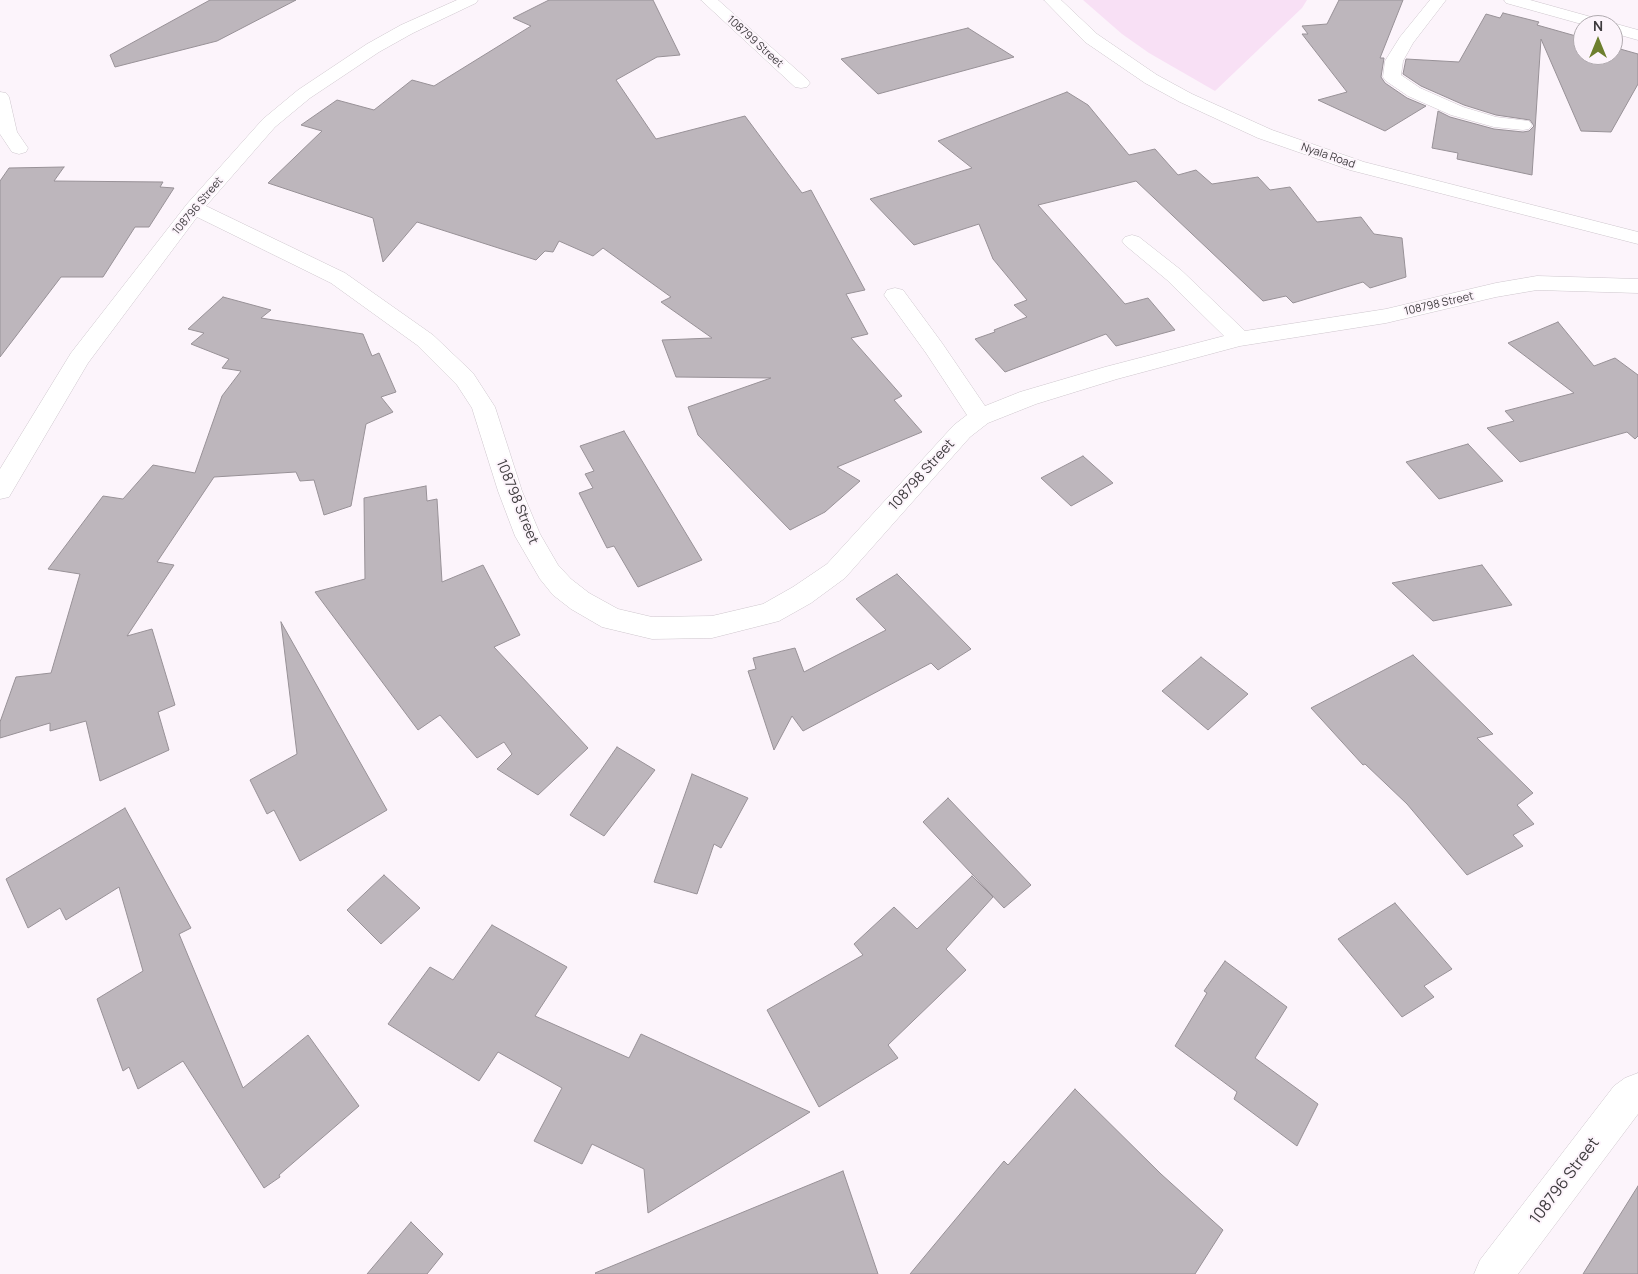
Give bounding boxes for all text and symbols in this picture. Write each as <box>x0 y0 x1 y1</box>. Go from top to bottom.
street label: 108799 Street <box>724 13 786 71</box>
north arrow <box>1573 15 1623 65</box>
text: N <box>1593 16 1603 35</box>
street label: Nyala Road <box>1299 141 1357 171</box>
street label: 108796 Street <box>170 175 226 237</box>
street label: 108798 Street <box>1403 290 1475 318</box>
street label: 108798 Street <box>886 436 958 514</box>
street label: 108798 Street <box>492 457 542 547</box>
street label: 108796 Street <box>1526 1134 1604 1228</box>

